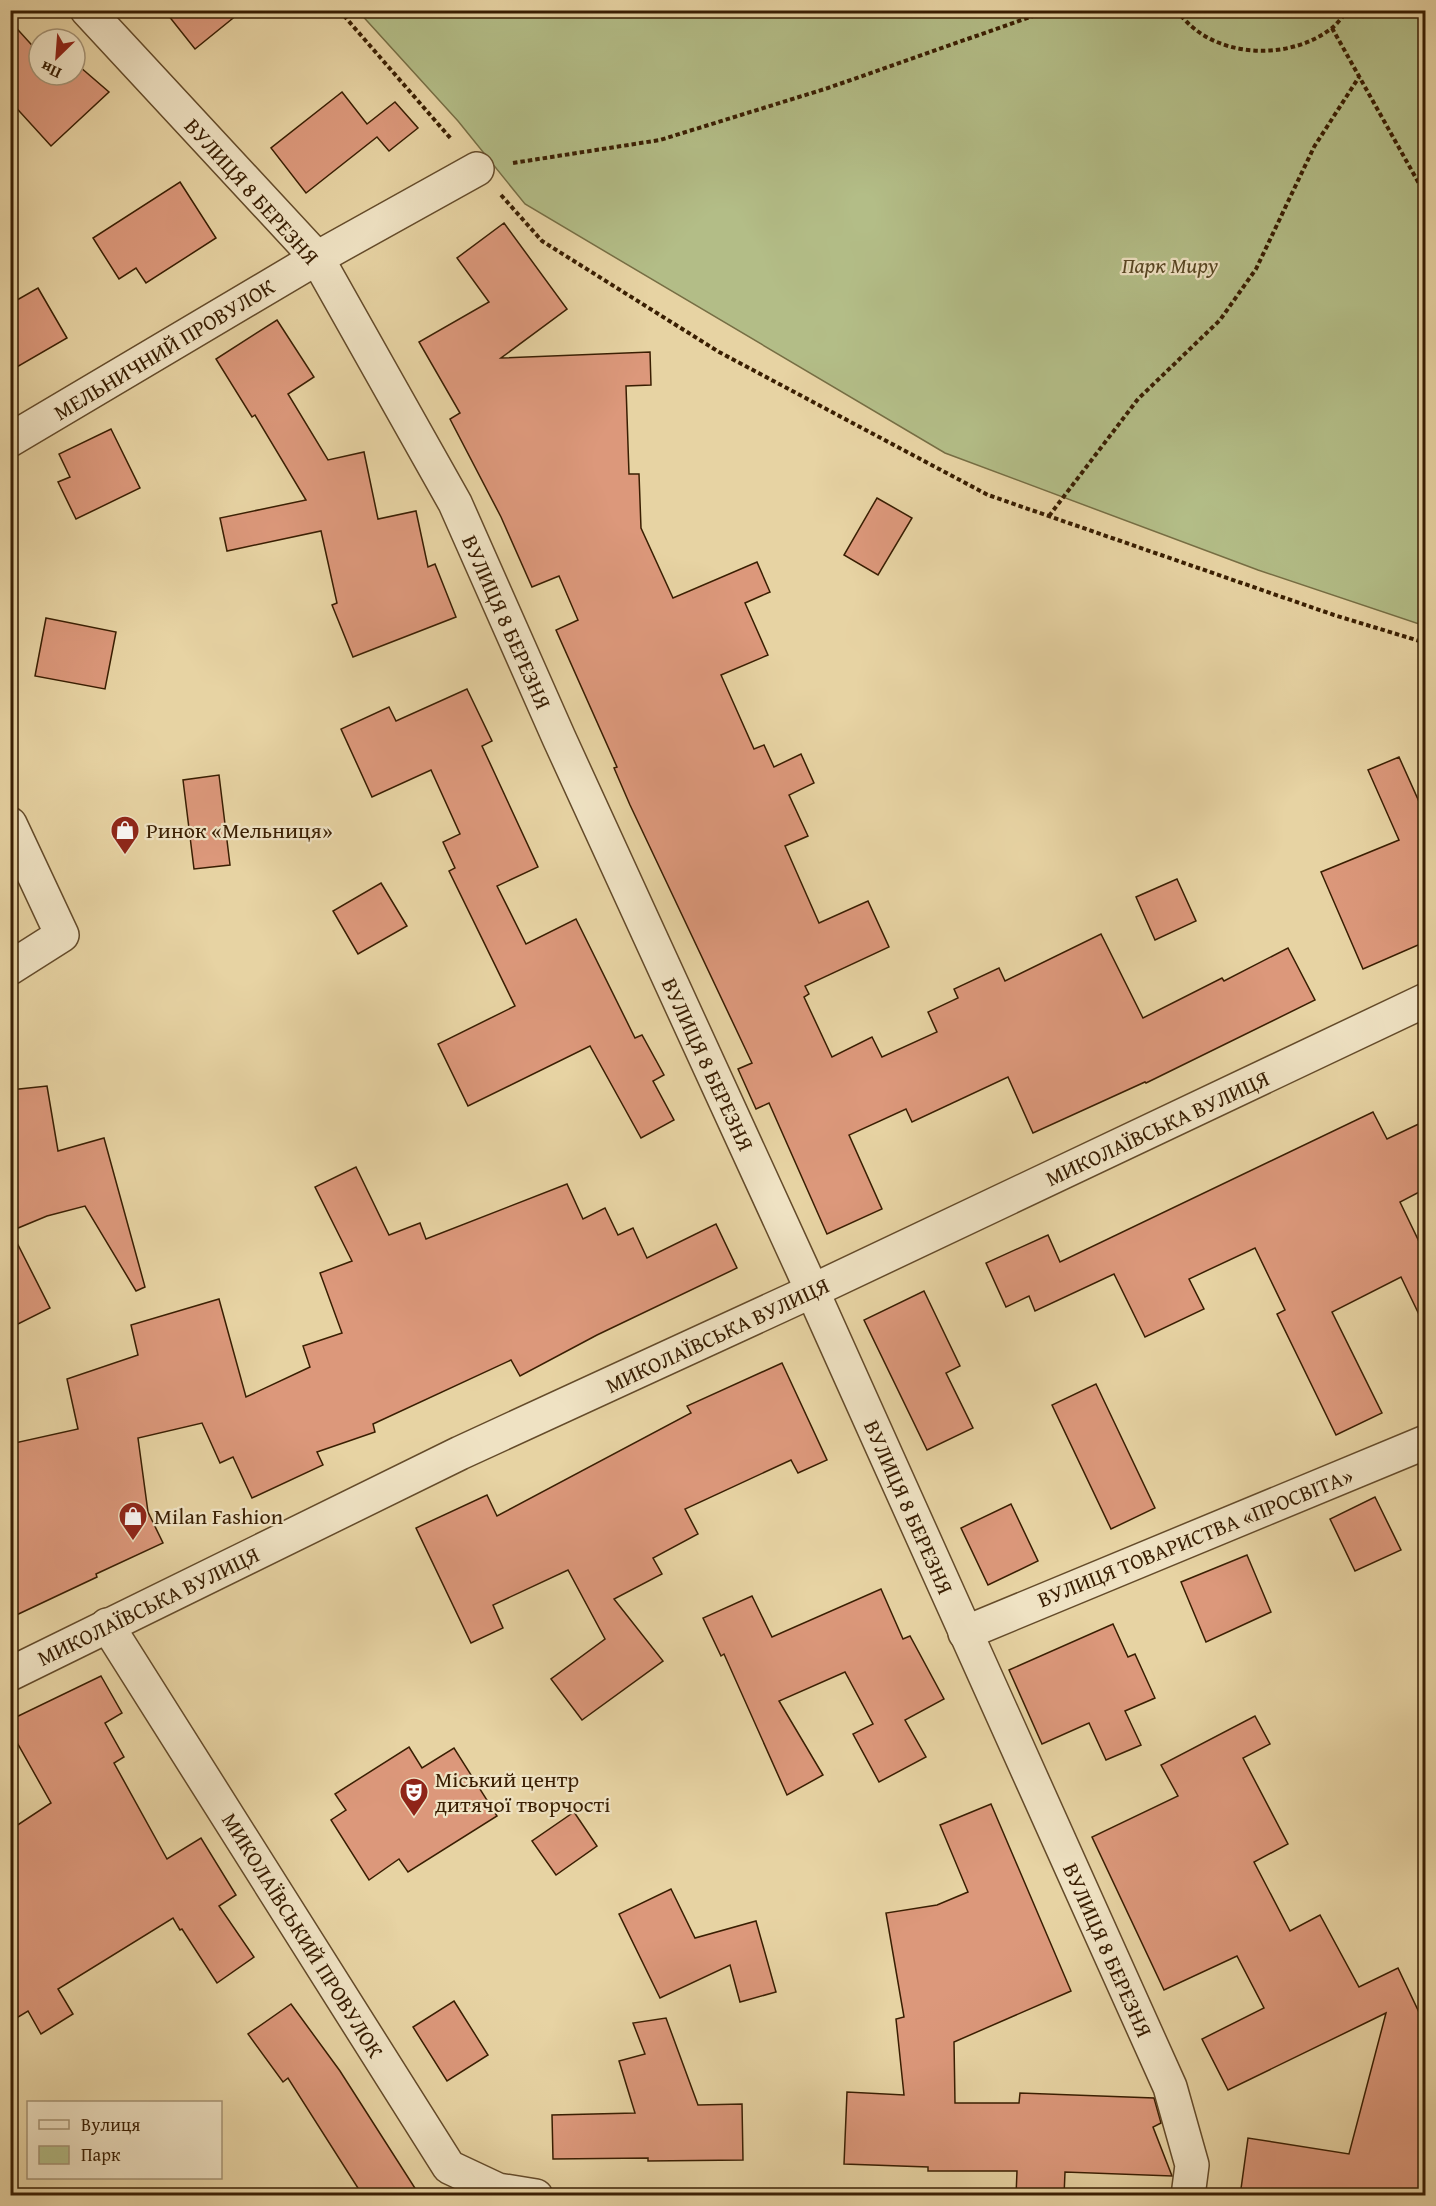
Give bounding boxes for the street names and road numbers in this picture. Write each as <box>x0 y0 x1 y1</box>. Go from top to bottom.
street label: ВУЛИЦЯ 8 БЕРЕЗНЯ <box>177 111 327 271</box>
street label: МЕЛЬНИЧНИЙ ПРОВУЛОК <box>47 270 281 428</box>
street label: ВУЛИЦЯ 8 БЕРЕЗНЯ <box>454 530 560 714</box>
street label: ВУЛИЦЯ 8 БЕРЕЗНЯ <box>654 972 762 1156</box>
street label: МИКОЛАЇВСЬКА ВУЛИЦЯ <box>1040 1062 1274 1194</box>
street label: МИКОЛАЇВСЬКА ВУЛИЦЯ <box>600 1269 834 1401</box>
street label: ВУЛИЦЯ 8 БЕРЕЗНЯ <box>856 1415 962 1599</box>
street label: ВУЛИЦЯ ТОВАРИСТВА «ПРОСВІТА» <box>1032 1459 1358 1615</box>
street label: МИКОЛАЇВСЬКА ВУЛИЦЯ <box>32 1538 264 1674</box>
street label: МИКОЛАЇВСЬКИЙ ПРОВУЛОК <box>214 1806 392 2064</box>
street label: ВУЛИЦЯ 8 БЕРЕЗНЯ <box>1055 1858 1161 2042</box>

